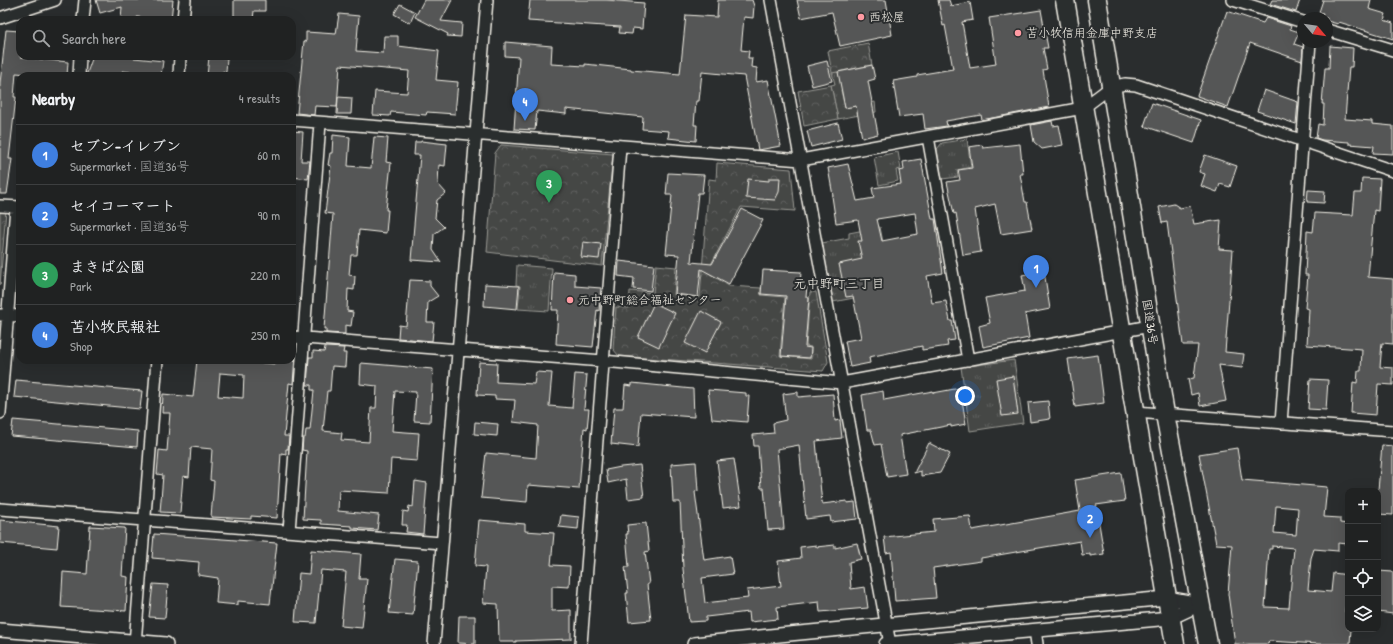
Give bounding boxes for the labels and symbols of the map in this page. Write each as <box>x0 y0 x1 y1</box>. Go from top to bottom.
place label: 西松屋 <box>869 8 905 25</box>
marker: 西松屋 <box>856 12 866 22</box>
north arrow <box>1297 12 1333 48</box>
place label: 苫小牧信用金庫中野支店 <box>1026 24 1158 41</box>
marker: 苫小牧信用金庫中野支店 <box>1013 28 1023 38</box>
pin: 4 <box>512 88 538 121</box>
pin: 3 <box>536 170 562 203</box>
pin: 1 <box>1023 255 1049 288</box>
district label: 元中野町三丁目 <box>793 274 885 292</box>
place label: 元中野町総合福祉センター <box>578 291 722 308</box>
marker: 元中野町総合福祉センター <box>565 295 575 305</box>
street label: 国道36号 <box>1138 298 1163 346</box>
your location <box>955 386 975 406</box>
pin: 2 <box>1077 505 1103 538</box>

